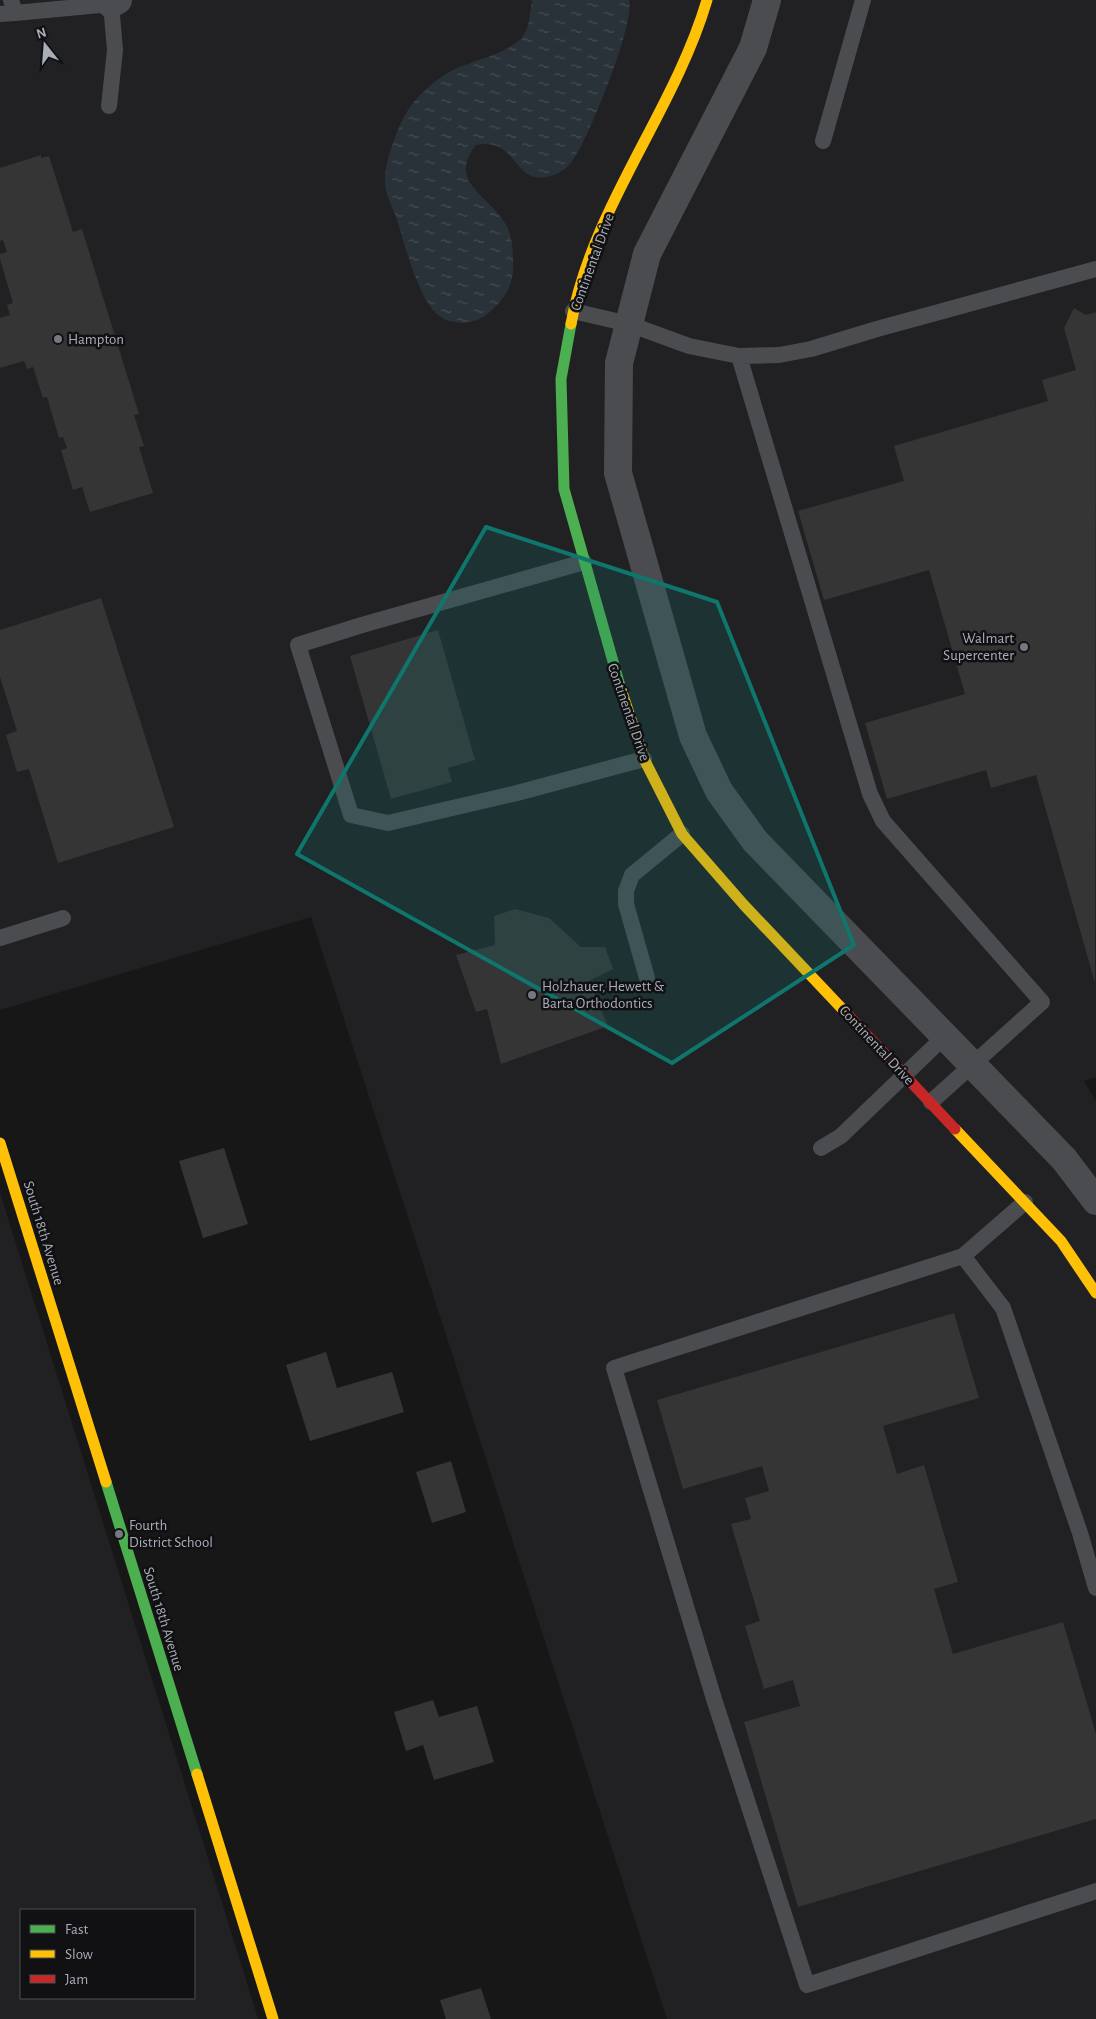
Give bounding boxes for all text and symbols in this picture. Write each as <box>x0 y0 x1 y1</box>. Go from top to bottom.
north arrow <box>20 20 70 70</box>
text: N <box>35 25 48 42</box>
street label: Continental Drive <box>568 211 617 313</box>
place label: Hampton <box>68 332 124 347</box>
marker: Hampton <box>52 333 64 345</box>
place label: Walmart Supercenter <box>943 631 1014 663</box>
marker: Walmart Supercenter <box>1018 641 1030 653</box>
street label: Continental Drive <box>605 661 652 763</box>
place label: Holzhauer, Hewett & Barta Orthodontics <box>542 979 665 1011</box>
marker: Holzhauer, Hewett & Barta Orthodontics <box>526 989 538 1001</box>
street label: Continental Drive <box>836 1003 917 1088</box>
street label: South 18th Avenue <box>21 1179 66 1287</box>
place label: Fourth District School <box>129 1518 213 1550</box>
marker: Fourth District School <box>113 1528 125 1540</box>
street label: South 18th Avenue <box>141 1565 186 1673</box>
legend <box>20 1909 195 1999</box>
text: Fast <box>65 1922 89 1937</box>
text: Slow <box>65 1947 93 1962</box>
text: Jam <box>65 1972 88 1987</box>

